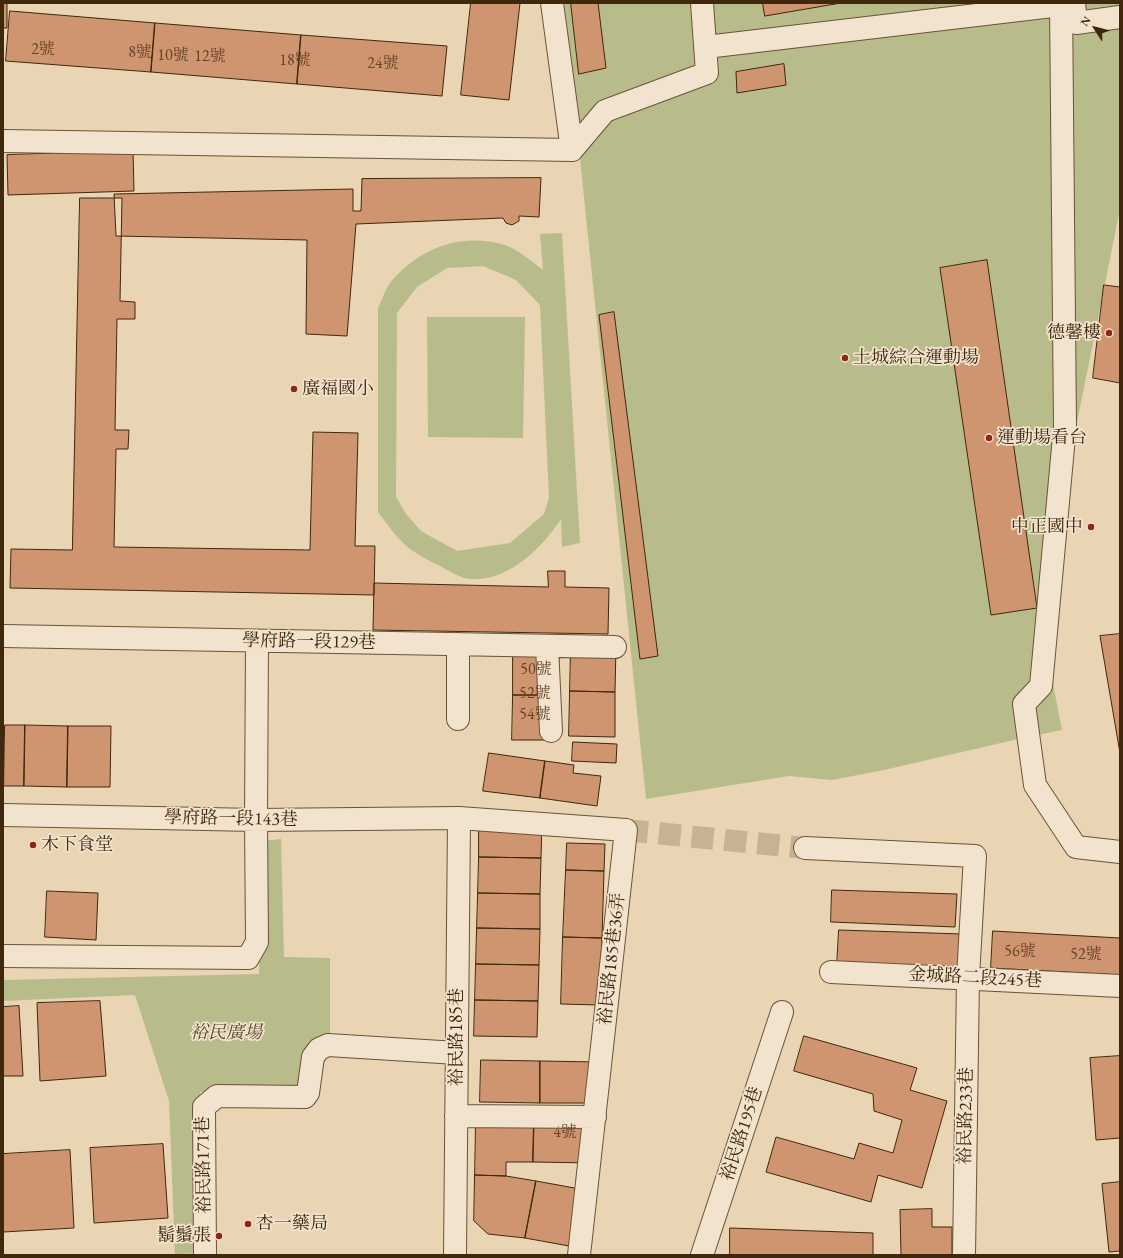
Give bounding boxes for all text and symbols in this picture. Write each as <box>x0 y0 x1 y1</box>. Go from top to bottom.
north arrow <box>1075 8 1115 48</box>
text: N <box>1077 13 1094 29</box>
house number: 2號 <box>31 40 55 60</box>
house number: 8號 <box>128 43 152 63</box>
house number: 10號 <box>157 46 189 66</box>
house number: 12號 <box>194 47 226 67</box>
house number: 18號 <box>279 51 311 71</box>
house number: 24號 <box>367 54 399 74</box>
place label: 德馨樓 <box>1047 322 1101 344</box>
marker: 德馨樓 <box>1104 328 1114 338</box>
place label: 土城綜合運動場 <box>853 347 979 369</box>
marker: 土城綜合運動場 <box>840 353 850 363</box>
place label: 廣福國小 <box>302 378 374 400</box>
marker: 廣福國小 <box>289 384 299 394</box>
place label: 運動場看台 <box>997 427 1087 449</box>
marker: 運動場看台 <box>984 433 994 443</box>
place label: 中正國中 <box>1011 516 1083 538</box>
marker: 中正國中 <box>1086 522 1096 532</box>
street label: 學府路一段129巷 <box>242 630 376 654</box>
house number: 50號 <box>520 660 552 680</box>
house number: 52號 <box>519 684 551 704</box>
house number: 54號 <box>519 705 551 725</box>
street label: 學府路一段143巷 <box>164 807 298 831</box>
place label: 木下食堂 <box>41 834 113 856</box>
marker: 木下食堂 <box>28 840 38 850</box>
street label: 裕民路185巷36弄 <box>594 892 630 1026</box>
house number: 56號 <box>1004 942 1036 962</box>
house number: 52號 <box>1070 945 1102 965</box>
street label: 金城路二段245巷 <box>908 964 1042 992</box>
street label: 裕民路185巷 <box>446 988 468 1086</box>
park label: 裕民廣場 <box>190 1022 262 1044</box>
street label: 裕民路233巷 <box>954 1067 978 1165</box>
street label: 裕民路195巷 <box>717 1084 767 1184</box>
street label: 裕民路171巷 <box>192 1116 216 1214</box>
house number: 4號 <box>553 1123 577 1143</box>
place label: 杏一藥局 <box>256 1213 328 1235</box>
marker: 杏一藥局 <box>243 1219 253 1229</box>
place label: 鬍鬚張 <box>157 1225 211 1247</box>
marker: 鬍鬚張 <box>214 1231 224 1241</box>

